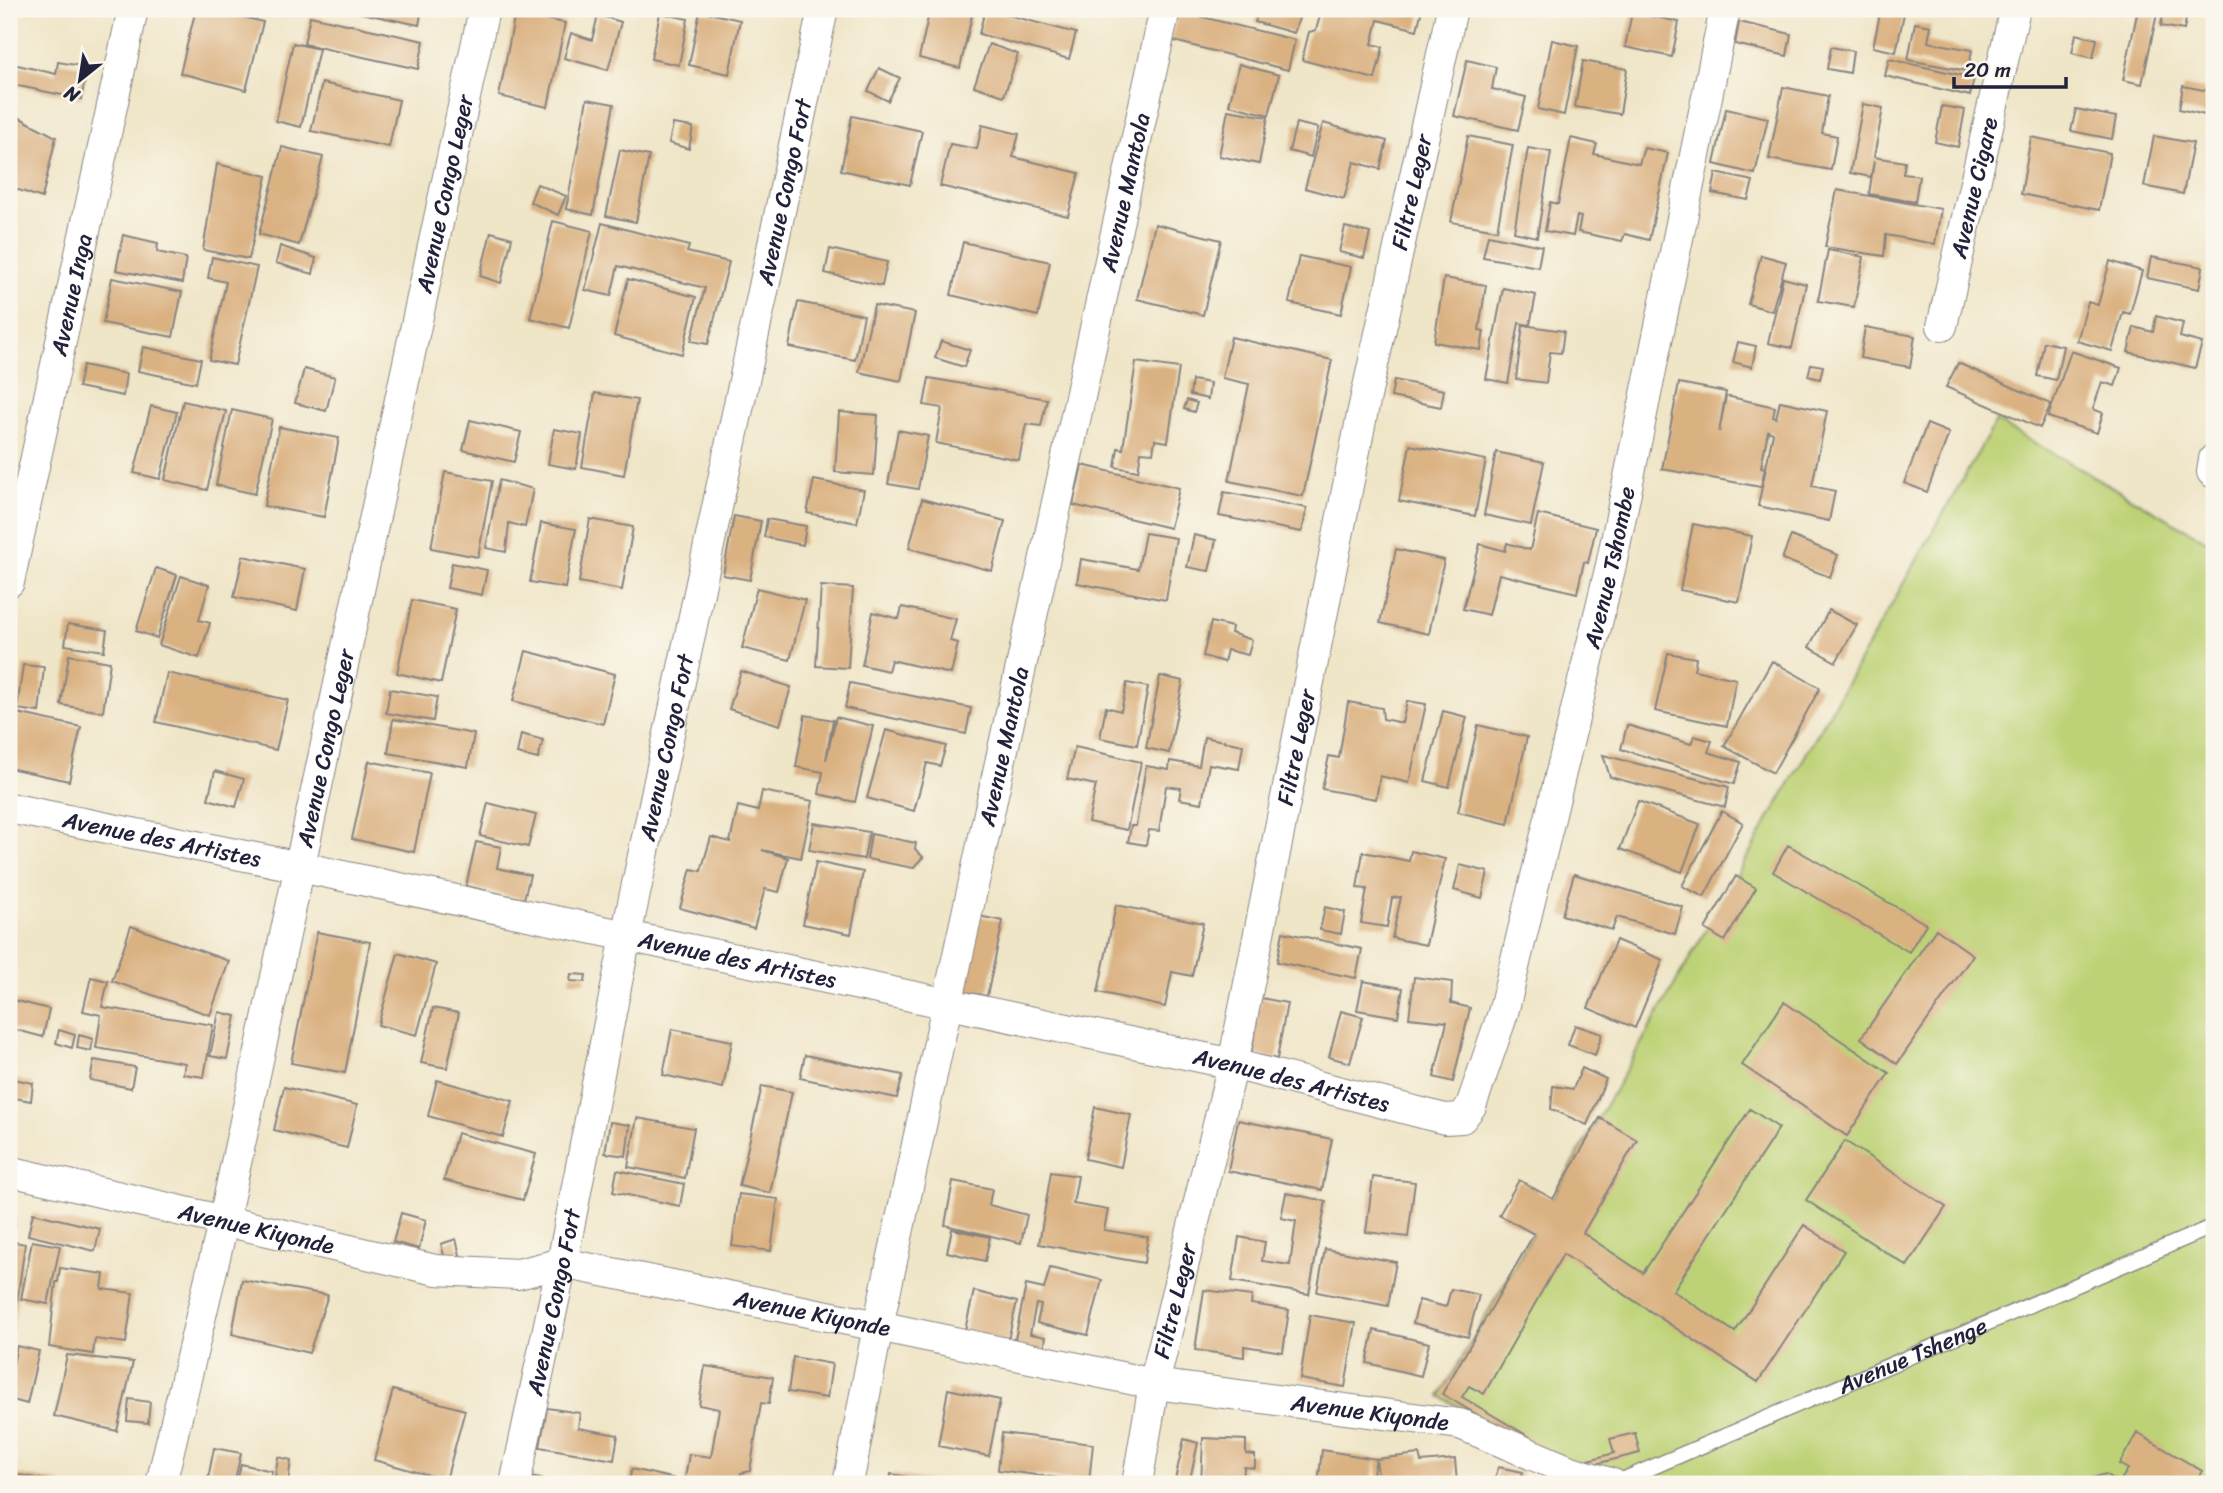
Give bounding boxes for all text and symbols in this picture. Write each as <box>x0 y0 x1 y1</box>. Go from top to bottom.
north arrow <box>46 46 116 116</box>
scale bar <box>1954 46 2066 90</box>
text: 20 m <box>1964 51 2011 89</box>
text: N <box>57 76 87 112</box>
street label: Avenue Congo Leger <box>403 89 486 298</box>
street label: Avenue Congo Fort <box>744 93 824 290</box>
street label: Avenue Mantola <box>1087 108 1162 277</box>
street label: Avenue Cigare <box>1938 113 2010 263</box>
street label: Filtre Leger <box>1379 129 1444 254</box>
street label: Avenue Inga <box>38 230 104 361</box>
street label: Avenue Tshombe <box>1571 482 1647 654</box>
street label: Avenue Congo Leger <box>284 644 367 852</box>
street label: Avenue Congo Fort <box>626 649 706 845</box>
street label: Avenue Mantola <box>966 662 1041 831</box>
street label: Filtre Leger <box>1264 684 1328 809</box>
street label: Avenue des Artistes <box>58 799 265 879</box>
street label: Avenue des Artistes <box>634 918 841 1000</box>
street label: Avenue des Artistes <box>1188 1035 1395 1124</box>
street label: Avenue Kiyonde <box>173 1190 338 1266</box>
street label: Avenue Congo Fort <box>514 1203 593 1400</box>
street label: Filtre Leger <box>1141 1238 1209 1363</box>
street label: Avenue Kiyonde <box>729 1277 894 1349</box>
street label: Avenue Tshenge <box>1830 1305 1994 1406</box>
street label: Avenue Kiyonde <box>1288 1381 1452 1443</box>

